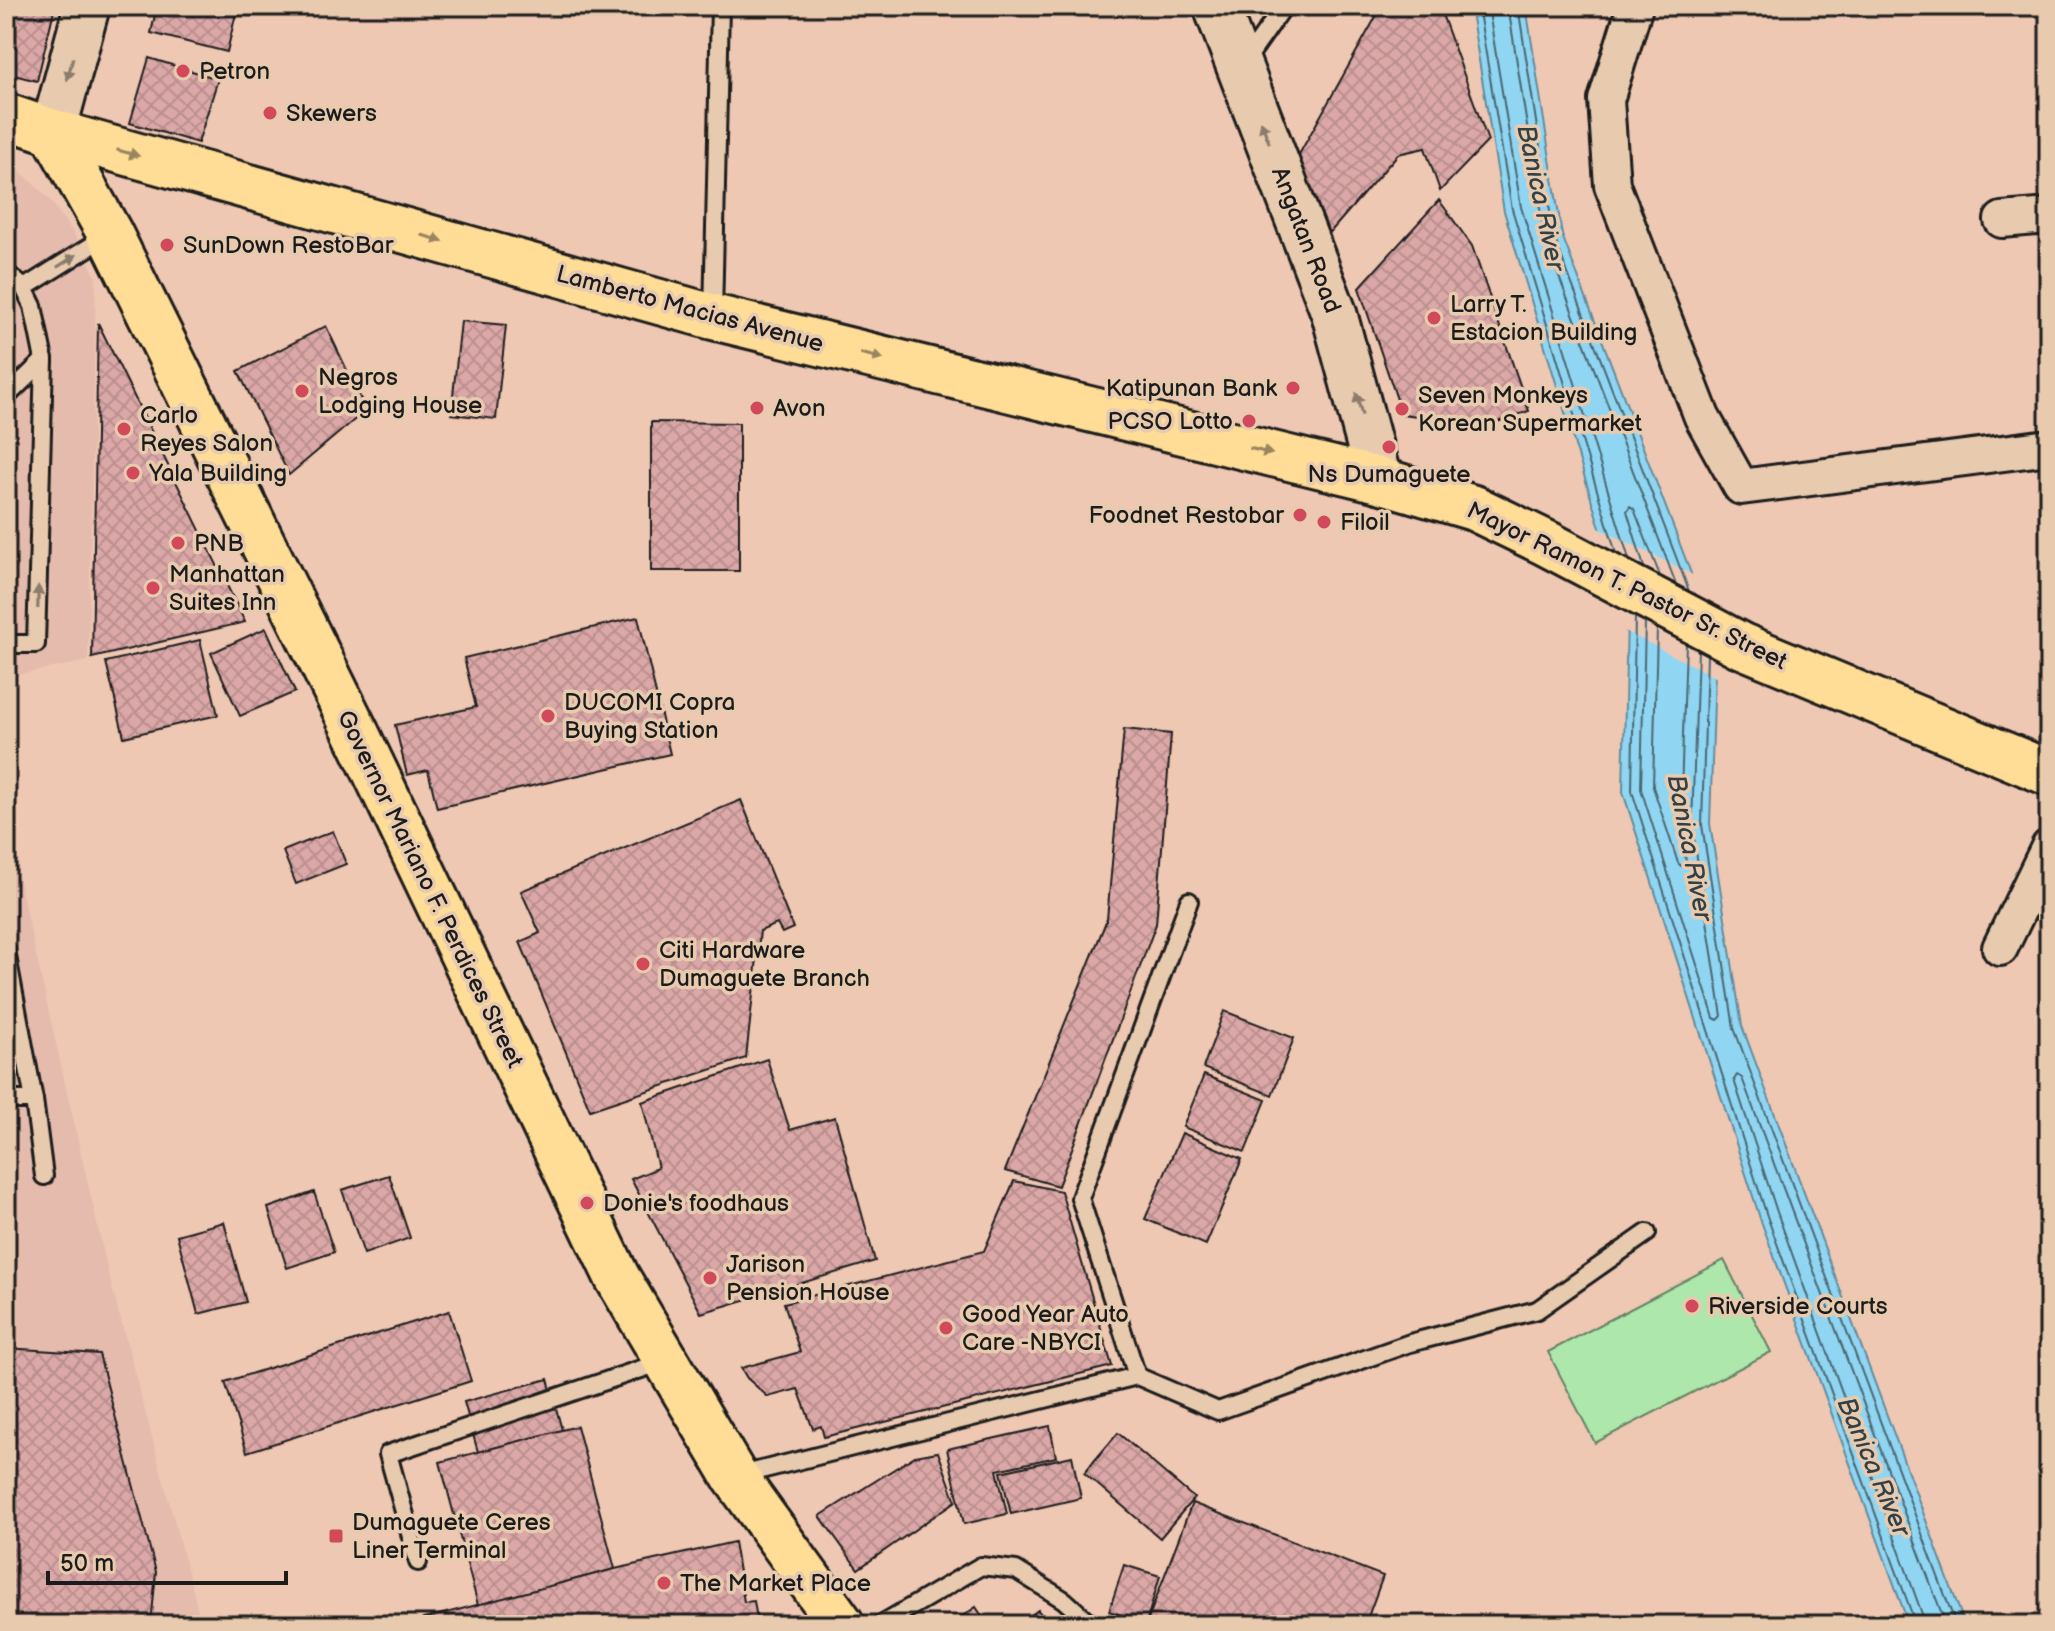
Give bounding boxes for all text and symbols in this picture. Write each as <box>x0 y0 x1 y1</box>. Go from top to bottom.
one-way arrow <box>63 57 76 81</box>
place label: Petron <box>199 57 270 86</box>
marker: Petron <box>174 62 192 80</box>
place label: Skewers <box>286 99 377 128</box>
marker: Skewers <box>261 104 279 122</box>
one-way arrow <box>1258 120 1271 144</box>
water label: Banica River <box>1509 122 1571 275</box>
one-way arrow <box>116 147 140 160</box>
street label: Angatan Road <box>1265 163 1347 317</box>
place label: SunDown RestoBar <box>183 231 394 260</box>
one-way arrow <box>419 233 444 245</box>
marker: SunDown RestoBar <box>158 236 176 254</box>
one-way arrow <box>56 254 78 268</box>
street label: Lamberto Macias Avenue <box>553 259 827 359</box>
place label: Larry T. Estacion Building <box>1450 290 1637 347</box>
marker: Larry T. Estacion Building <box>1425 309 1443 327</box>
one-way arrow <box>860 351 885 363</box>
place label: Negros Lodging House <box>318 363 482 420</box>
place label: Katipunan Bank <box>1106 374 1277 403</box>
marker: Katipunan Bank <box>1284 379 1302 397</box>
place label: Seven Monkeys Korean Supermarket <box>1418 381 1643 438</box>
marker: Negros Lodging House <box>293 382 311 400</box>
one-way arrow <box>1352 392 1364 417</box>
place label: Avon <box>773 394 825 423</box>
marker: Avon <box>748 399 766 417</box>
marker: Seven Monkeys Korean Supermarket <box>1393 400 1411 418</box>
place label: Carlo Reyes Salon <box>140 401 273 458</box>
place label: PCSO Lotto <box>1107 407 1233 436</box>
marker: PCSO Lotto <box>1240 412 1258 430</box>
marker: Carlo Reyes Salon <box>115 420 133 438</box>
marker: Ns Dumaguete <box>1380 438 1398 456</box>
one-way arrow <box>1249 446 1274 458</box>
place label: Yala Building <box>148 459 287 488</box>
place label: Ns Dumaguete <box>1307 460 1471 489</box>
marker: Yala Building <box>124 464 142 482</box>
street label: Mayor Ramon T. Pastor Sr. Street <box>1462 496 1792 677</box>
place label: Foodnet Restobar <box>1089 501 1284 530</box>
marker: Foodnet Restobar <box>1291 506 1309 524</box>
place label: Filoil <box>1340 508 1390 537</box>
marker: Filoil <box>1315 513 1333 531</box>
place label: PNB <box>194 529 244 558</box>
marker: PNB <box>169 534 187 552</box>
place label: Manhattan Suites Inn <box>169 560 285 617</box>
marker: Manhattan Suites Inn <box>144 579 162 597</box>
one-way arrow <box>31 584 44 609</box>
place label: DUCOMI Copra Buying Station <box>564 688 735 745</box>
street label: Governor Mariano F. Perdices Street <box>331 706 530 1073</box>
marker: DUCOMI Copra Buying Station <box>539 707 557 725</box>
water label: Banica River <box>1660 772 1719 925</box>
place label: Citi Hardware Dumaguete Branch <box>659 936 870 993</box>
marker: Citi Hardware Dumaguete Branch <box>634 955 652 973</box>
place label: Donie's foodhaus <box>603 1189 789 1218</box>
marker: Donie's foodhaus <box>578 1194 596 1212</box>
place label: Jarison Pension House <box>726 1250 889 1307</box>
marker: Jarison Pension House <box>701 1269 719 1287</box>
place label: Riverside Courts <box>1708 1292 1888 1321</box>
marker: Riverside Courts <box>1683 1297 1701 1315</box>
place label: Good Year Auto Care -NBYCI <box>962 1300 1129 1357</box>
marker: Good Year Auto Care -NBYCI <box>937 1319 955 1337</box>
water label: Banica River <box>1830 1393 1917 1543</box>
place label: Dumaguete Ceres Liner Terminal <box>352 1508 551 1565</box>
marker: Dumaguete Ceres Liner Terminal <box>327 1527 345 1545</box>
scale bar <box>48 1535 286 1585</box>
text: 50 m <box>60 1549 114 1578</box>
place label: The Market Place <box>680 1569 871 1598</box>
marker: The Market Place <box>655 1574 673 1592</box>

